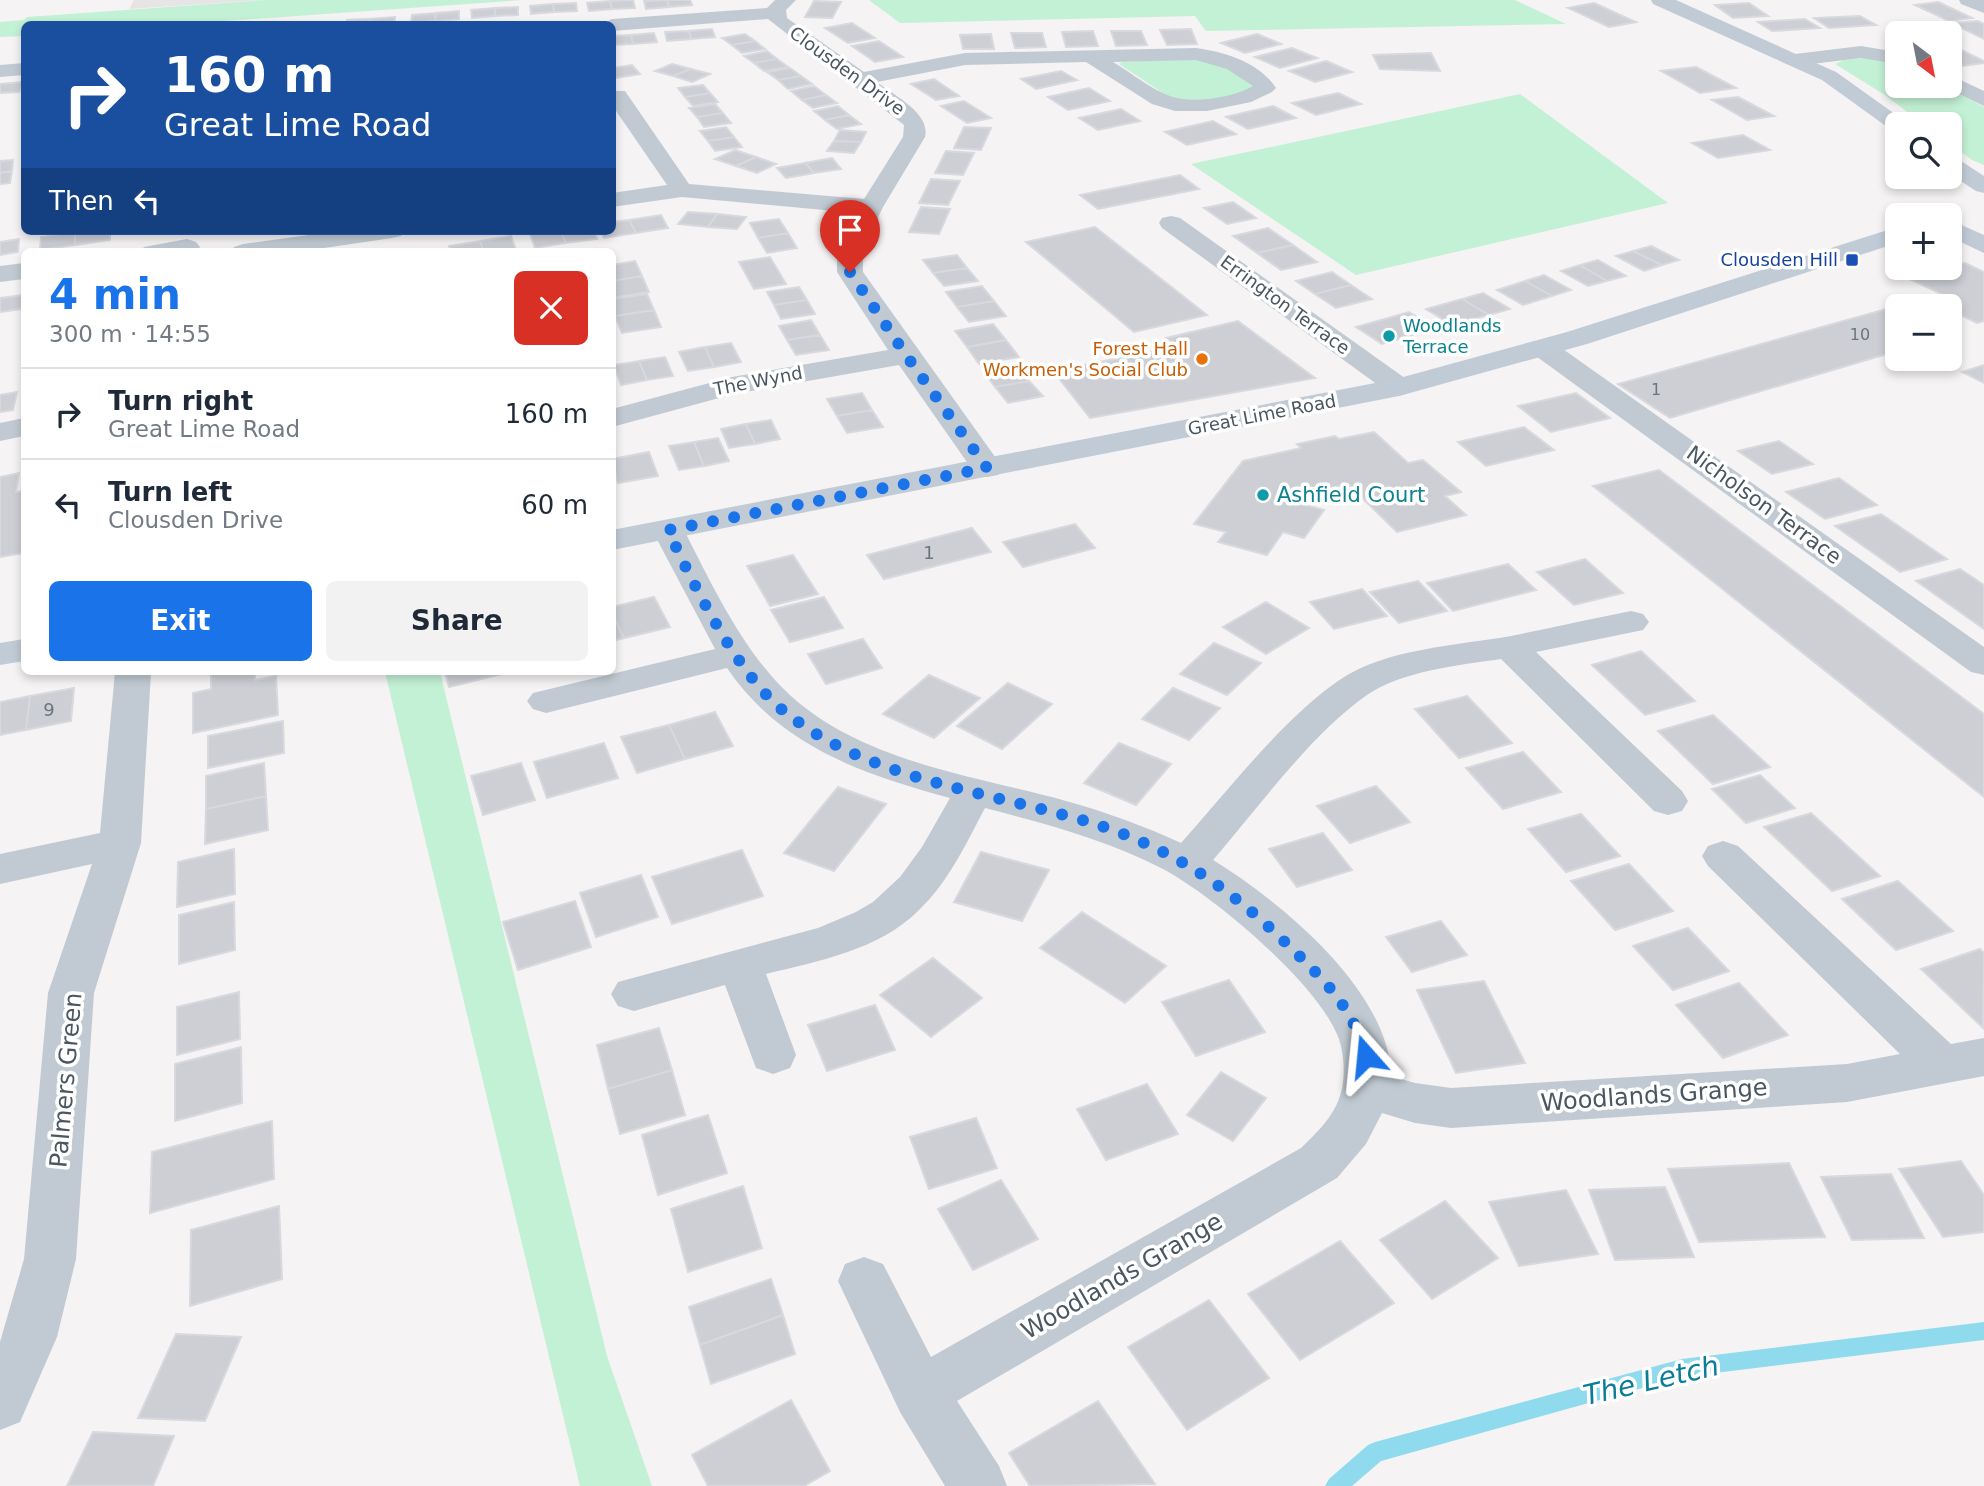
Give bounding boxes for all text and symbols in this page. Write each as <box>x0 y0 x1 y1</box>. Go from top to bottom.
north arrow <box>1885 21 1962 98</box>
map controls <box>1885 21 1962 371</box>
street label: Clousden Drive <box>786 22 909 119</box>
text: 160 m <box>164 47 334 104</box>
icon: right <box>49 49 140 140</box>
text: Great Lime Road <box>164 106 431 144</box>
button: search <box>1885 112 1962 189</box>
icon: left <box>128 182 166 220</box>
text: Then <box>49 186 114 216</box>
pin <box>820 200 880 272</box>
button: + <box>1885 203 1962 280</box>
icon: arrive <box>831 211 869 249</box>
place label: Clousden Hill <box>1720 249 1838 270</box>
street label: Errington Terrace <box>1217 251 1354 358</box>
marker: Clousden Hill <box>1844 252 1860 268</box>
text: 4 min <box>49 270 181 319</box>
button: close <box>514 271 588 345</box>
button: − <box>1885 294 1962 371</box>
place label: Woodlands Terrace <box>1402 315 1501 357</box>
text: 300 m · 14:55 <box>49 321 211 347</box>
house number: 10 <box>1850 325 1870 344</box>
marker: Woodlands Terrace <box>1381 328 1397 344</box>
place label: Forest Hall Workmen's Social Club <box>983 338 1188 380</box>
marker: Forest Hall Workmen's Social Club <box>1194 351 1210 367</box>
street label: The Wynd <box>711 362 804 400</box>
house number: 1 <box>1651 380 1661 399</box>
text: Turn right <box>108 386 253 416</box>
street label: Great Lime Road <box>1186 390 1338 439</box>
icon: right <box>49 395 87 433</box>
text: 160 m <box>505 399 588 429</box>
text: Great Lime Road <box>108 416 300 442</box>
street label: Nicholson Terrace <box>1682 441 1846 569</box>
text: Turn left <box>108 477 232 507</box>
place label: Ashfield Court <box>1277 483 1425 507</box>
icon: left <box>49 486 87 524</box>
marker: Ashfield Court <box>1255 487 1271 503</box>
text: 60 m <box>521 490 588 520</box>
text: Clousden Drive <box>108 507 283 533</box>
house number: 1 <box>923 542 935 563</box>
button: Exit <box>49 581 312 661</box>
button: Share <box>326 581 588 661</box>
house number: 9 <box>43 699 55 720</box>
street label: Palmers Green <box>44 991 88 1169</box>
position arrow <box>1329 1019 1403 1093</box>
street label: Woodlands Grange <box>1540 1073 1768 1117</box>
street label: Woodlands Grange <box>1017 1207 1227 1345</box>
water label: The Letch <box>1580 1349 1722 1412</box>

